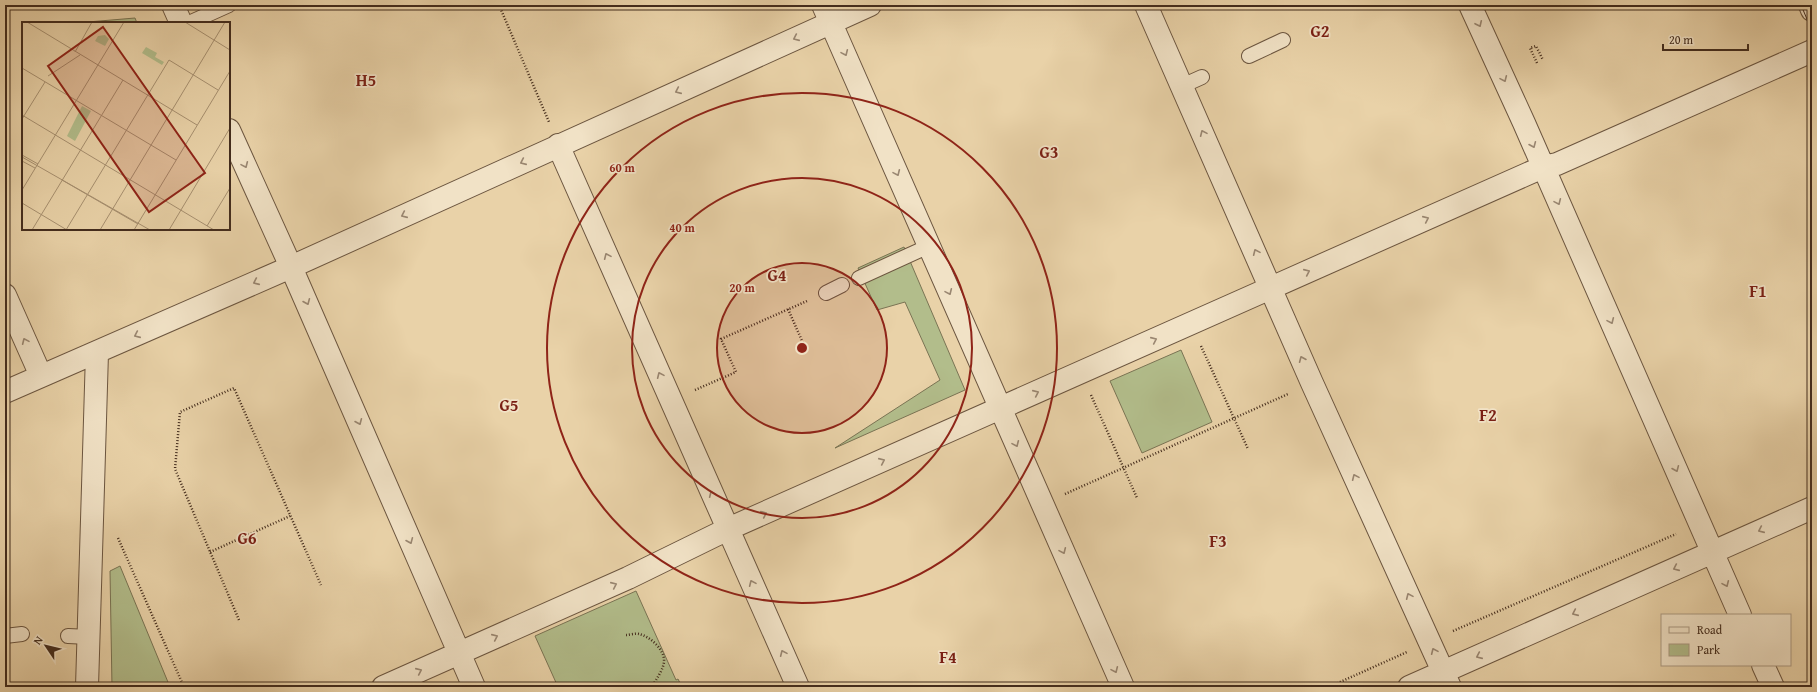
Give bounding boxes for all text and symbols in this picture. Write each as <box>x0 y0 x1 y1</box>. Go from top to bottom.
district label: G2 <box>1310 18 1330 43</box>
one-way arrow <box>1474 20 1482 28</box>
inset map <box>22 22 230 230</box>
scale bar <box>1663 26 1748 52</box>
text: 20 m <box>1669 31 1693 48</box>
one-way arrow <box>793 33 801 41</box>
one-way arrow <box>840 49 848 57</box>
district label: H5 <box>356 67 376 92</box>
one-way arrow <box>1499 75 1507 83</box>
one-way arrow <box>674 87 681 95</box>
one-way arrow <box>1200 130 1208 138</box>
district label: G3 <box>1039 139 1059 164</box>
one-way arrow <box>1529 142 1537 149</box>
one-way arrow <box>519 157 526 165</box>
text: 60 m <box>609 159 635 176</box>
one-way arrow <box>240 161 248 168</box>
one-way arrow <box>892 168 900 176</box>
one-way arrow <box>1554 199 1562 206</box>
one-way arrow <box>401 210 409 218</box>
one-way arrow <box>1421 216 1429 224</box>
text: 40 m <box>669 219 695 236</box>
one-way arrow <box>1252 248 1260 255</box>
one-way arrow <box>604 253 612 260</box>
district label: G4 <box>767 262 787 287</box>
one-way arrow <box>1303 269 1311 277</box>
one-way arrow <box>252 278 259 286</box>
district label: F1 <box>1749 278 1767 303</box>
text: 20 m <box>729 279 755 296</box>
one-way arrow <box>944 287 952 295</box>
one-way arrow <box>302 298 310 306</box>
one-way arrow <box>1606 317 1614 325</box>
one-way arrow <box>133 330 141 338</box>
one-way arrow <box>22 337 30 344</box>
one-way arrow <box>1150 337 1158 345</box>
centre of rings <box>795 341 809 355</box>
one-way arrow <box>1299 355 1307 363</box>
one-way arrow <box>657 371 665 379</box>
one-way arrow <box>1032 389 1039 397</box>
district label: G5 <box>499 392 519 417</box>
district label: F2 <box>1479 402 1497 427</box>
one-way arrow <box>354 418 362 425</box>
one-way arrow <box>1011 440 1019 448</box>
one-way arrow <box>878 458 886 466</box>
one-way arrow <box>1671 466 1679 473</box>
one-way arrow <box>1352 474 1360 482</box>
one-way arrow <box>709 490 717 498</box>
one-way arrow <box>760 510 767 518</box>
district label: G6 <box>237 525 257 550</box>
one-way arrow <box>1758 525 1766 533</box>
district label: F3 <box>1209 528 1227 553</box>
one-way arrow <box>405 536 413 544</box>
one-way arrow <box>1058 546 1066 554</box>
one-way arrow <box>1673 564 1680 572</box>
one-way arrow <box>1721 579 1729 587</box>
one-way arrow <box>749 580 757 588</box>
one-way arrow <box>609 582 617 590</box>
one-way arrow <box>1406 592 1414 600</box>
one-way arrow <box>1572 608 1579 616</box>
legend <box>1661 614 1791 666</box>
text: Road <box>1697 621 1723 638</box>
north arrow <box>26 626 66 666</box>
text: N <box>29 632 47 648</box>
one-way arrow <box>491 634 498 642</box>
text: Park <box>1697 641 1721 658</box>
district label: F4 <box>939 644 957 669</box>
one-way arrow <box>1431 648 1439 656</box>
one-way arrow <box>780 649 788 657</box>
one-way arrow <box>1476 651 1483 659</box>
one-way arrow <box>1110 665 1118 673</box>
one-way arrow <box>414 668 422 676</box>

